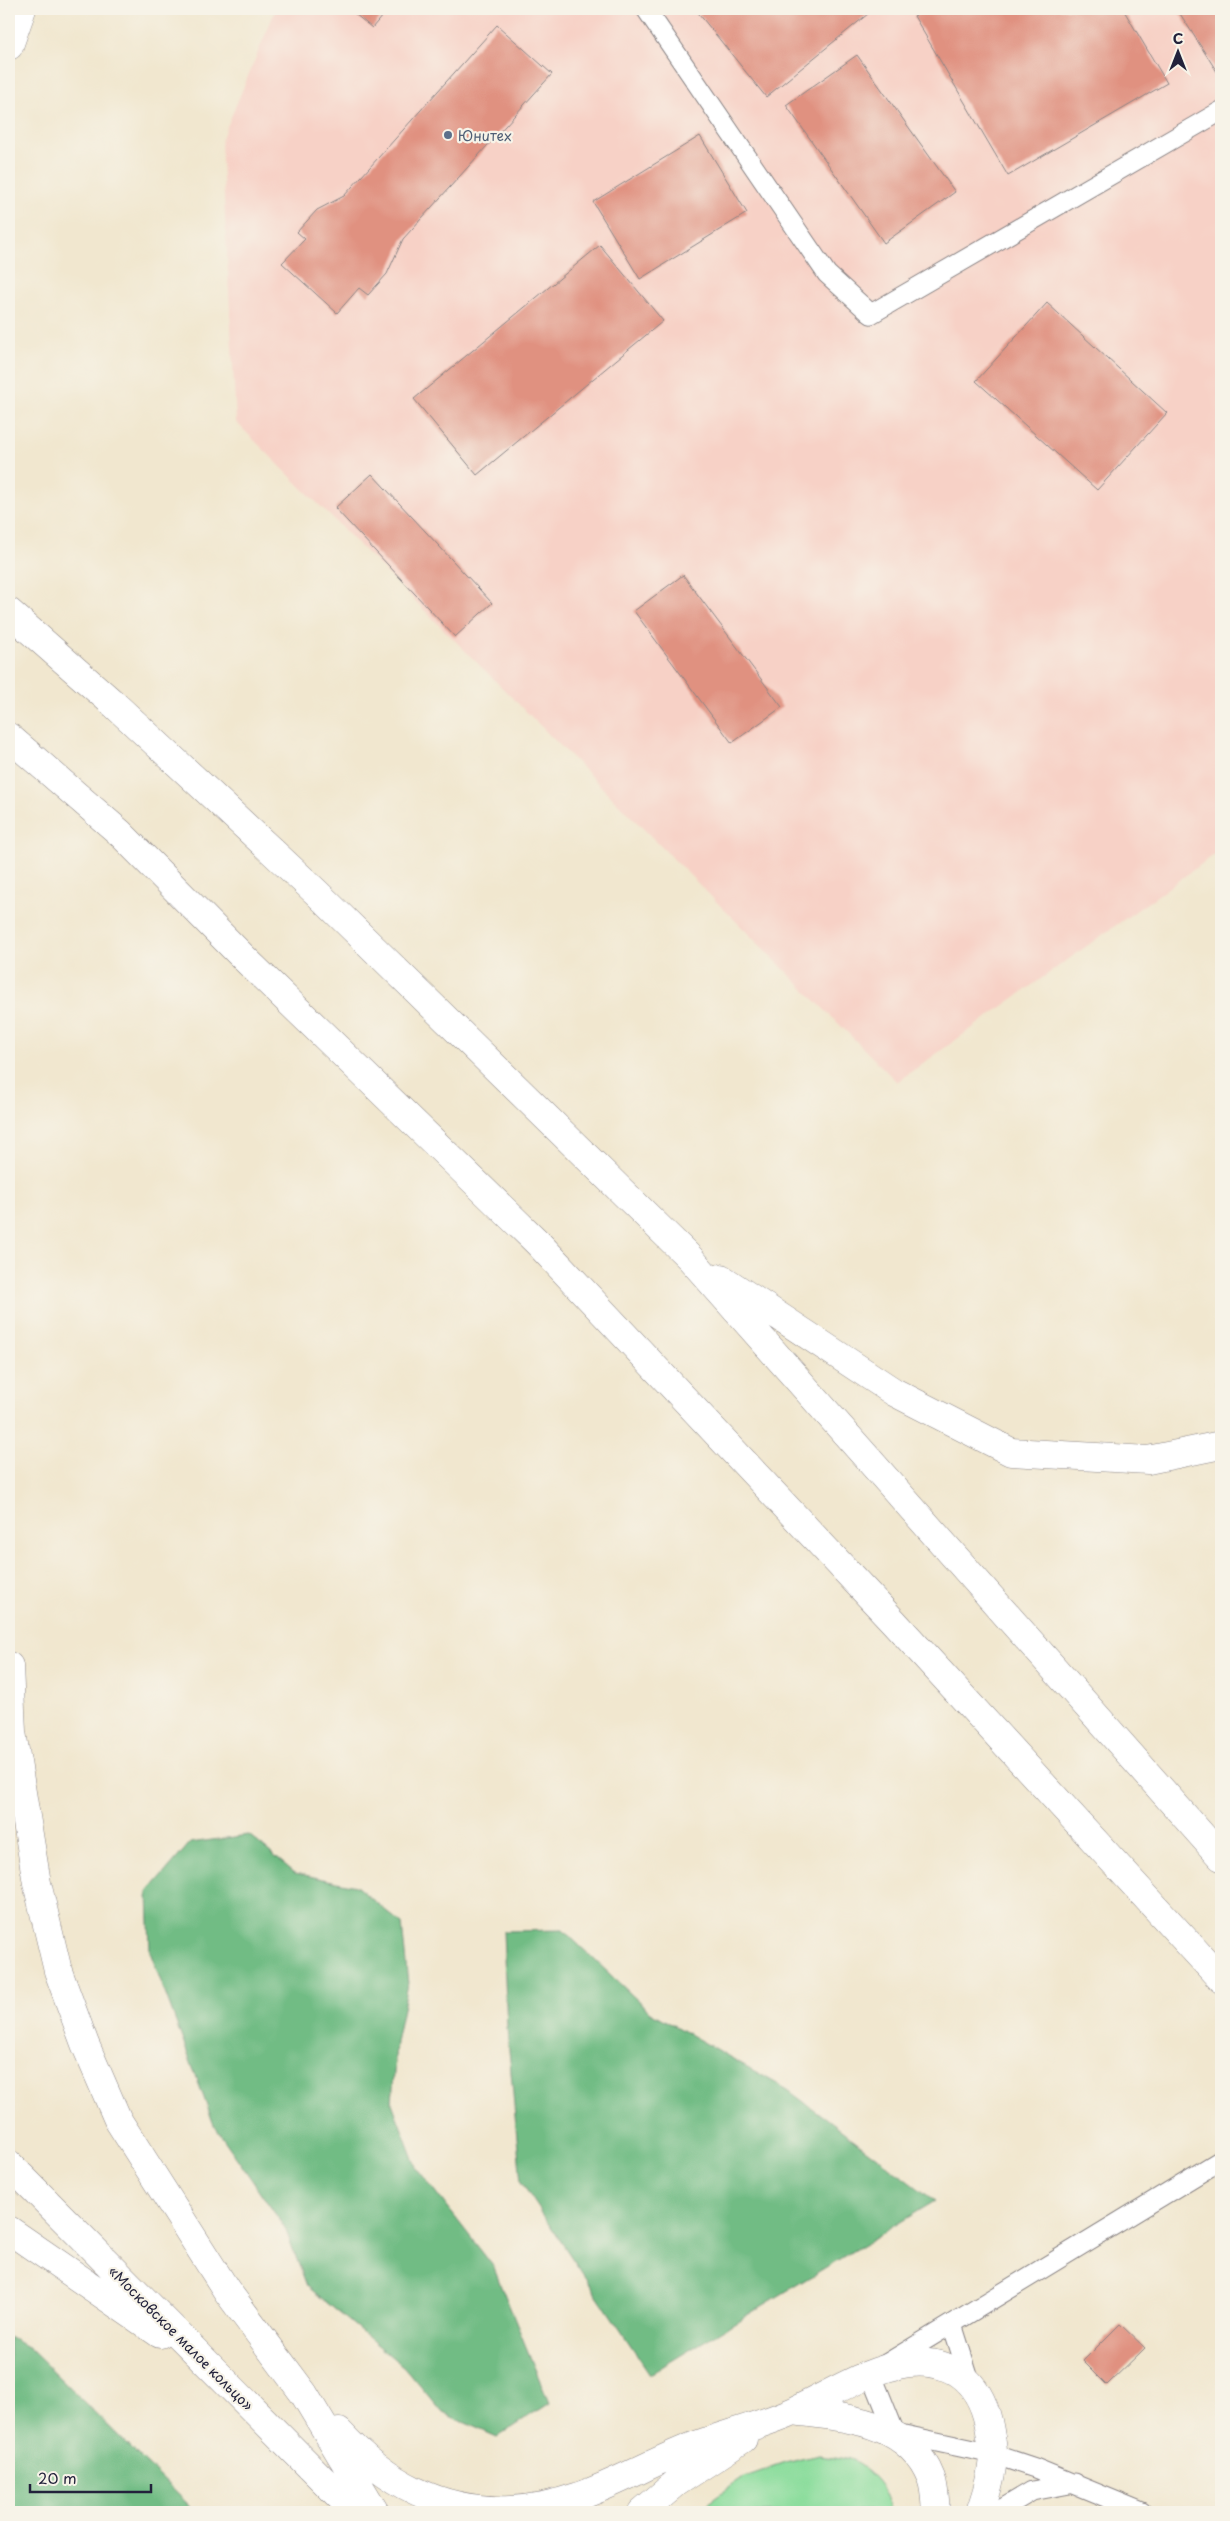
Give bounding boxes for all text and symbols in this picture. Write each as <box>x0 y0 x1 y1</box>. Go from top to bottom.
north arrow <box>1152 28 1202 78</box>
text: С <box>1173 28 1183 49</box>
place label: Юнитех <box>458 125 512 146</box>
marker: Юнитех <box>442 129 454 141</box>
street label: «Московское малое кольцо» <box>104 2261 258 2415</box>
scale bar <box>30 2461 151 2493</box>
text: 20 m <box>38 2466 77 2489</box>

